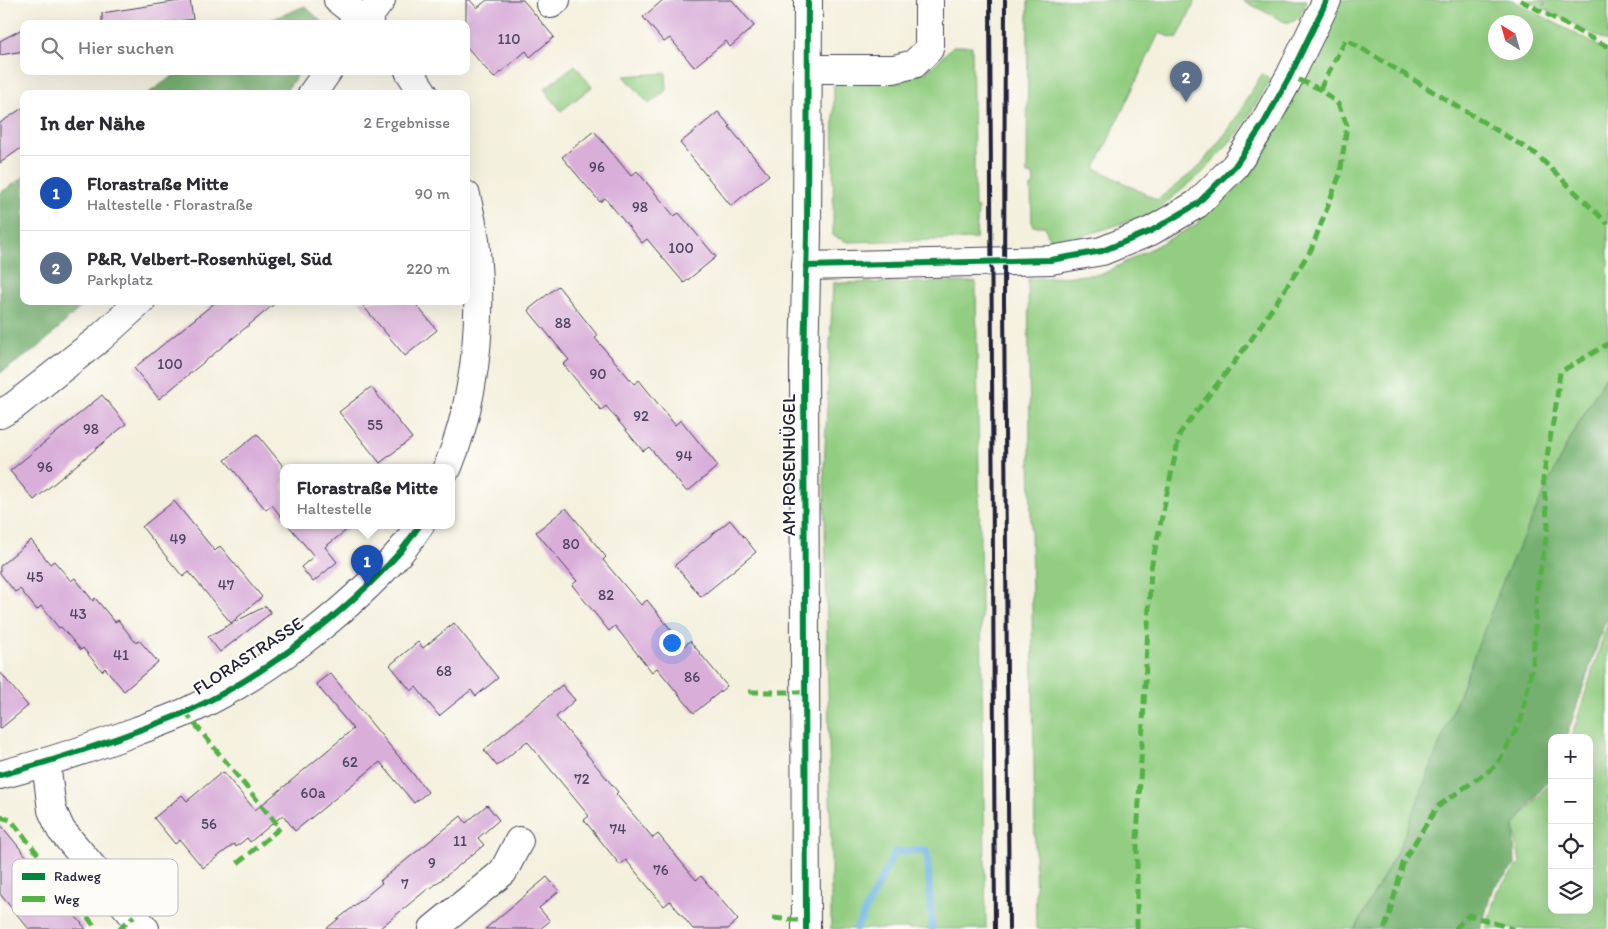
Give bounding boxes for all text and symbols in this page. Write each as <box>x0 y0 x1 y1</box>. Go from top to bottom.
north arrow <box>1488 15 1533 60</box>
search box <box>20 20 470 75</box>
house number: 110 <box>497 30 521 48</box>
icon: search <box>38 34 66 62</box>
text: Hier suchen <box>78 36 174 59</box>
pin: 2 <box>1170 61 1202 102</box>
text: In der Nähe <box>40 110 145 135</box>
text: 2 Ergebnisse <box>364 113 450 132</box>
house number: 96 <box>589 158 605 176</box>
text: Florastraße Mitte <box>87 172 229 195</box>
text: 1 <box>52 184 60 203</box>
text: 90 m <box>415 184 450 203</box>
text: Haltestelle · Florastraße <box>87 195 253 214</box>
house number: 98 <box>632 198 648 216</box>
house number: 100 <box>668 239 694 257</box>
text: P&R, Velbert-Rosenhügel, Süd <box>87 247 332 270</box>
text: 2 <box>52 259 60 278</box>
text: 220 m <box>406 259 450 278</box>
text: Parkplatz <box>87 270 153 289</box>
house number: 88 <box>555 314 571 332</box>
house number: 100 <box>157 355 183 373</box>
house number: 90 <box>589 365 607 383</box>
street label: AM ROSENHÜGEL <box>778 394 800 536</box>
house number: 92 <box>633 407 649 425</box>
house number: 55 <box>367 416 383 434</box>
house number: 98 <box>83 420 99 438</box>
house number: 94 <box>676 447 692 465</box>
house number: 96 <box>37 458 53 476</box>
popup <box>280 464 455 529</box>
text: Florastraße Mitte <box>297 476 438 499</box>
text: Haltestelle <box>297 499 372 518</box>
house number: 49 <box>170 530 187 548</box>
house number: 80 <box>562 535 580 553</box>
pin: 1 <box>351 545 383 586</box>
house number: 45 <box>27 568 44 586</box>
house number: 47 <box>218 576 235 594</box>
house number: 82 <box>598 586 614 604</box>
house number: 43 <box>69 605 87 623</box>
street label: FLORASTRASSE <box>189 612 307 700</box>
your location <box>659 630 685 656</box>
house number: 41 <box>113 646 129 664</box>
house number: 68 <box>436 662 452 680</box>
house number: 86 <box>684 668 700 686</box>
map controls <box>1548 734 1593 914</box>
button: + <box>1548 734 1593 779</box>
house number: 62 <box>342 753 358 771</box>
house number: 72 <box>574 770 590 788</box>
button: − <box>1548 779 1593 824</box>
house number: 60a <box>301 784 326 802</box>
house number: 56 <box>201 815 217 833</box>
house number: 74 <box>610 820 626 838</box>
button: locate <box>1548 824 1593 869</box>
house number: 11 <box>453 832 467 850</box>
house number: 9 <box>428 854 436 872</box>
legend <box>12 859 178 916</box>
house number: 76 <box>653 861 669 879</box>
text: Radweg <box>54 868 102 885</box>
button: layers <box>1548 869 1593 914</box>
house number: 7 <box>401 875 409 893</box>
text: Weg <box>54 891 80 908</box>

